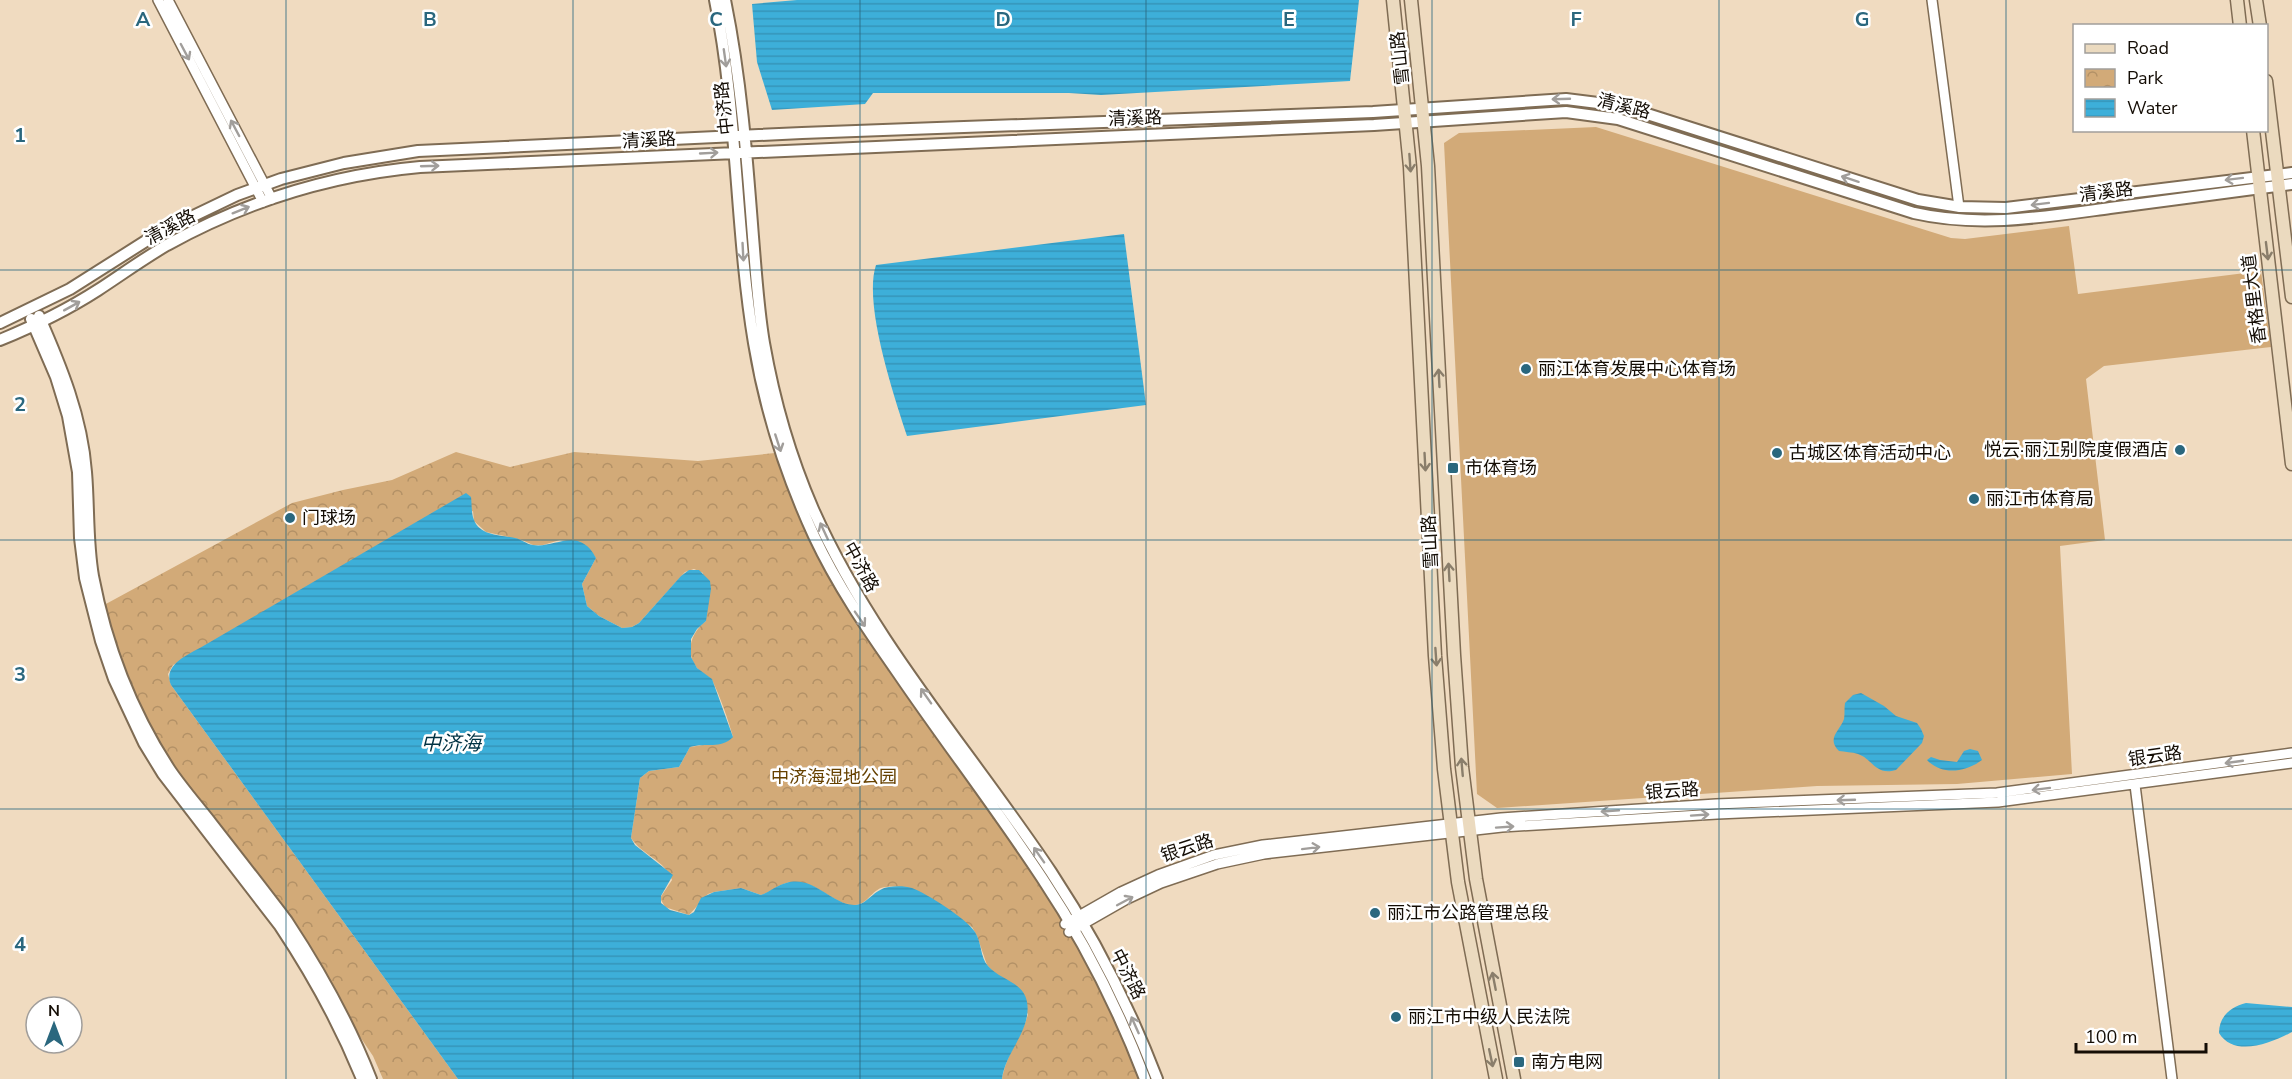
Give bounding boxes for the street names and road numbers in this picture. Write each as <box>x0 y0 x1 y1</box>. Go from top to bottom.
street label: 雪山路 <box>1385 30 1415 86</box>
street label: 中济路 <box>709 80 739 136</box>
street label: 清溪路 <box>1595 88 1653 124</box>
street label: 清溪路 <box>1108 105 1162 131</box>
street label: 清溪路 <box>621 127 677 153</box>
street label: 清溪路 <box>2078 177 2134 207</box>
street label: 清溪路 <box>141 204 199 250</box>
street label: 香格里大道 <box>2237 253 2271 345</box>
street label: 雪山路 <box>1417 514 1443 570</box>
street label: 中济路 <box>837 538 885 596</box>
street label: 银云路 <box>2127 740 2183 772</box>
street label: 银云路 <box>1644 777 1700 805</box>
street label: 银云路 <box>1158 828 1216 868</box>
street label: 中济路 <box>1105 944 1151 1004</box>

